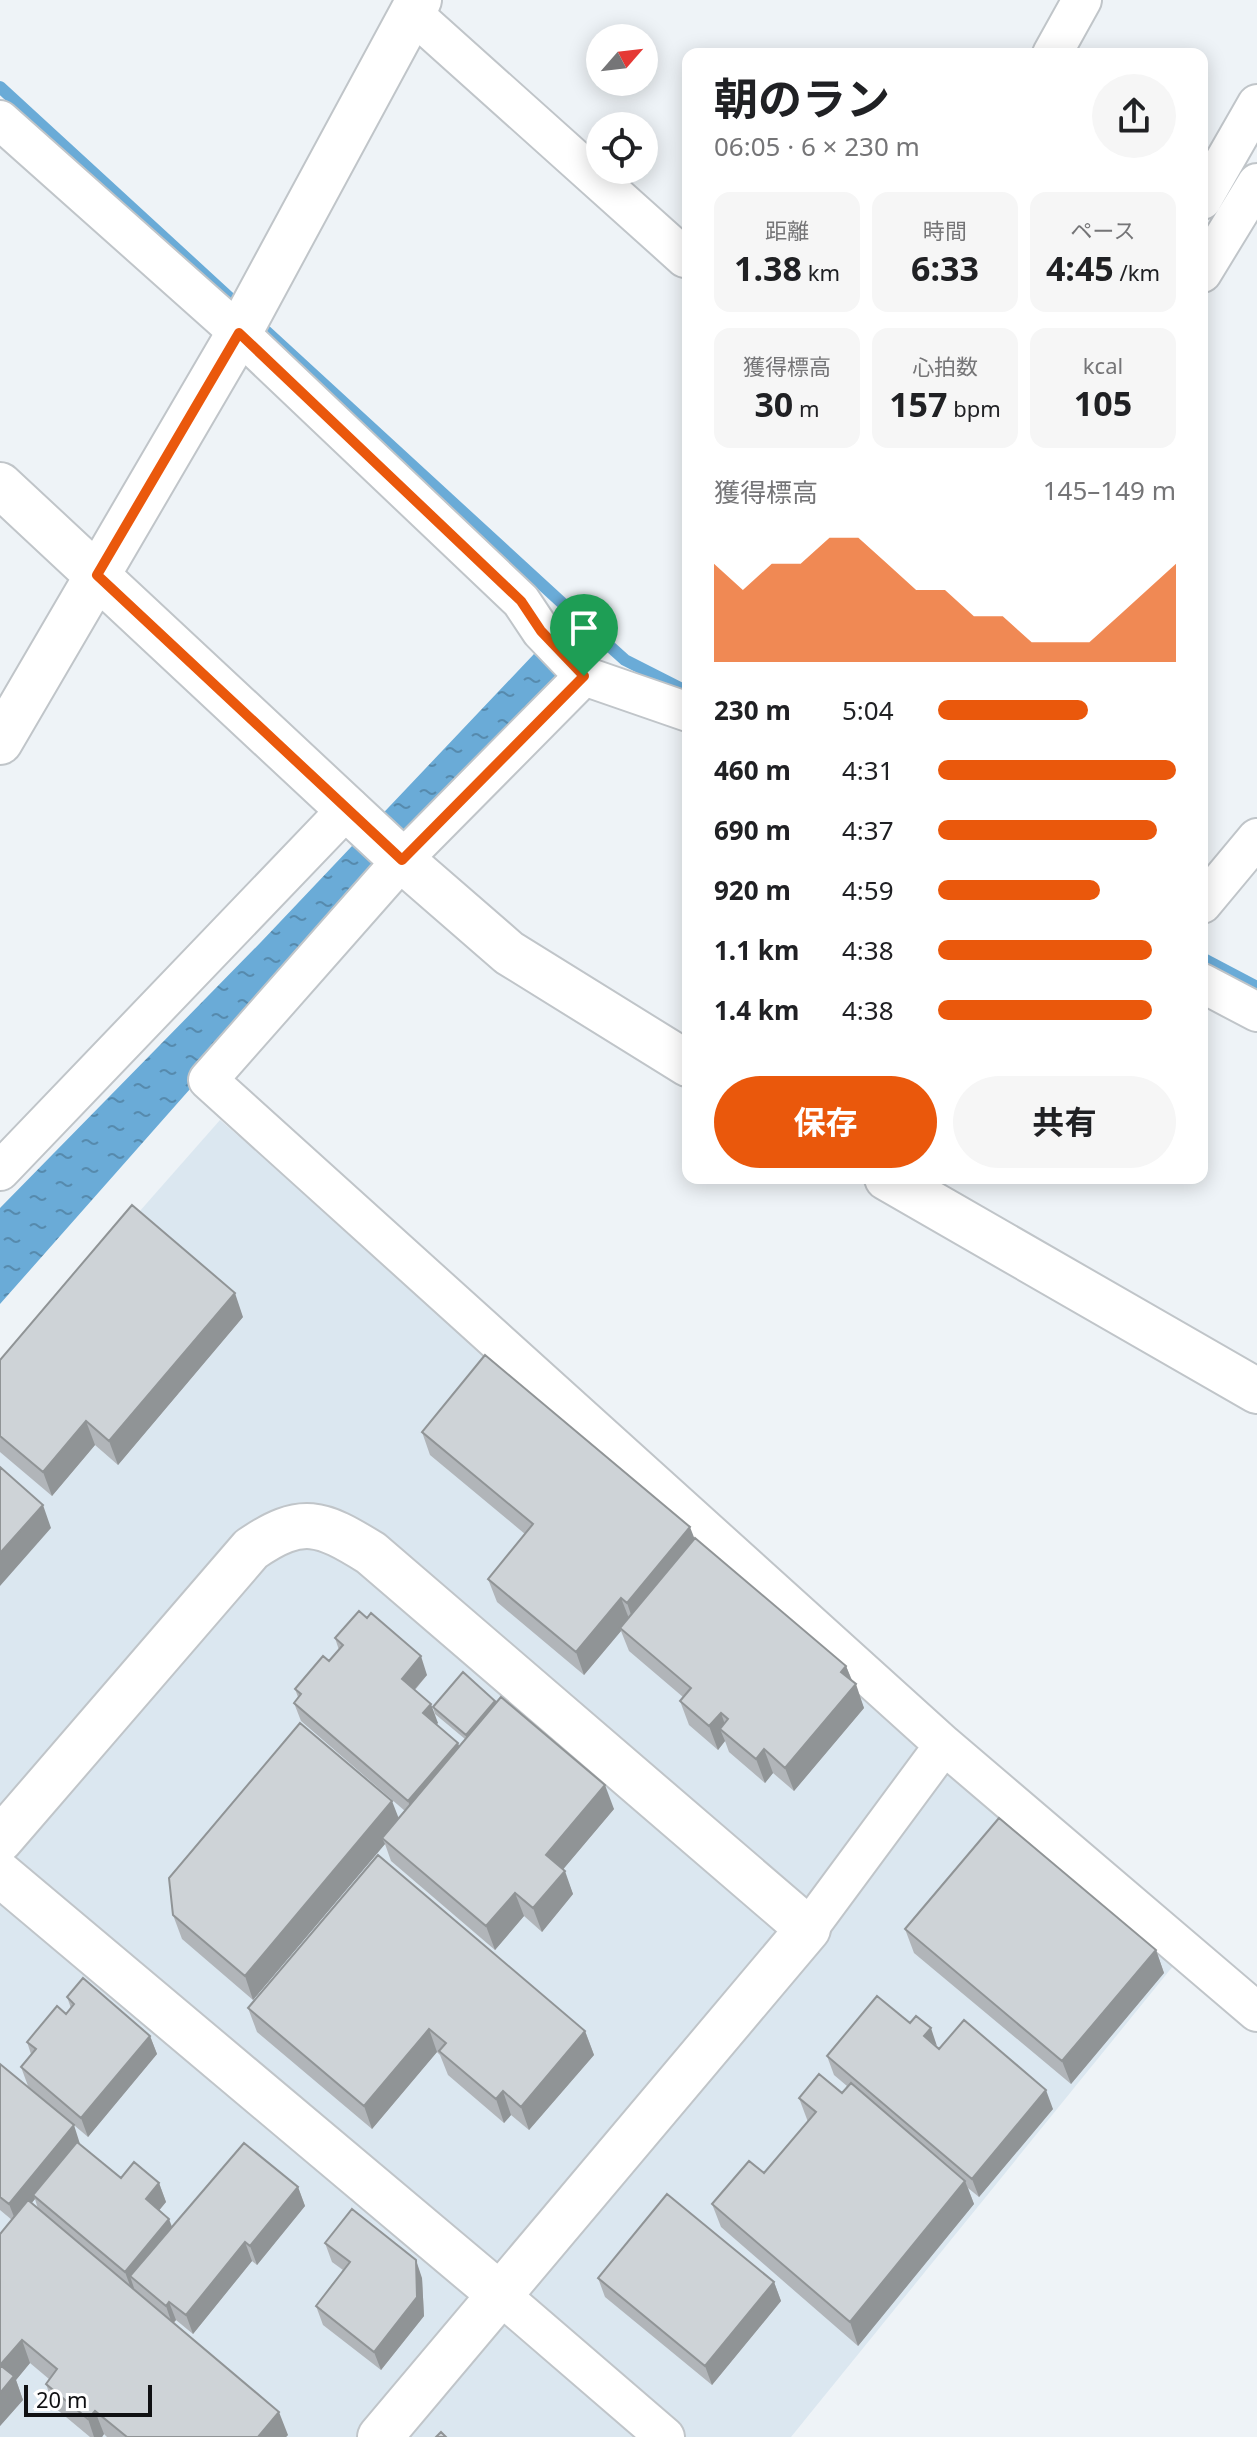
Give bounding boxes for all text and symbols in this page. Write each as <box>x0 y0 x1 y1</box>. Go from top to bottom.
north arrow <box>586 24 658 96</box>
map controls <box>586 24 658 184</box>
text: 朝のラン <box>714 68 890 128</box>
button: share <box>1092 74 1176 158</box>
button: locate <box>586 112 658 184</box>
text: 06:05 · 6 × 230 m <box>714 128 920 164</box>
text: 距離 <box>765 215 809 245</box>
text: 時間 <box>923 215 967 245</box>
text: ペース <box>1071 215 1135 245</box>
text: 1.38 <box>734 245 802 291</box>
text: 6:33 <box>911 245 979 291</box>
text: 4:45 <box>1046 245 1114 291</box>
text: km <box>802 257 840 287</box>
text: /km <box>1114 257 1160 287</box>
text: kcal <box>1083 350 1123 380</box>
text: 獲得標高 <box>743 351 831 381</box>
text: 心拍数 <box>912 351 978 381</box>
text: 105 <box>1074 380 1132 426</box>
text: 30 <box>754 381 793 427</box>
text: 157 <box>889 381 948 427</box>
text: m <box>793 393 820 423</box>
text: bpm <box>948 393 1001 423</box>
text: 145–149 m <box>1043 472 1176 508</box>
text: 獲得標高 <box>714 474 818 510</box>
pin <box>550 594 618 676</box>
icon: arrive <box>562 606 606 650</box>
text: 230 m <box>714 692 791 728</box>
text: 5:04 <box>842 692 894 728</box>
text: 460 m <box>714 752 791 788</box>
text: 4:31 <box>842 752 894 788</box>
text: 690 m <box>714 812 791 848</box>
text: 4:37 <box>842 812 894 848</box>
text: 920 m <box>714 872 791 908</box>
text: 4:59 <box>842 872 894 908</box>
text: 1.1 km <box>714 932 799 968</box>
text: 4:38 <box>842 932 894 968</box>
text: 1.4 km <box>714 992 799 1028</box>
text: 4:38 <box>842 992 894 1028</box>
button: 保存 <box>714 1076 937 1168</box>
button: 共有 <box>953 1076 1176 1168</box>
scale bar <box>24 2381 152 2417</box>
text: 20 m <box>36 2384 87 2414</box>

